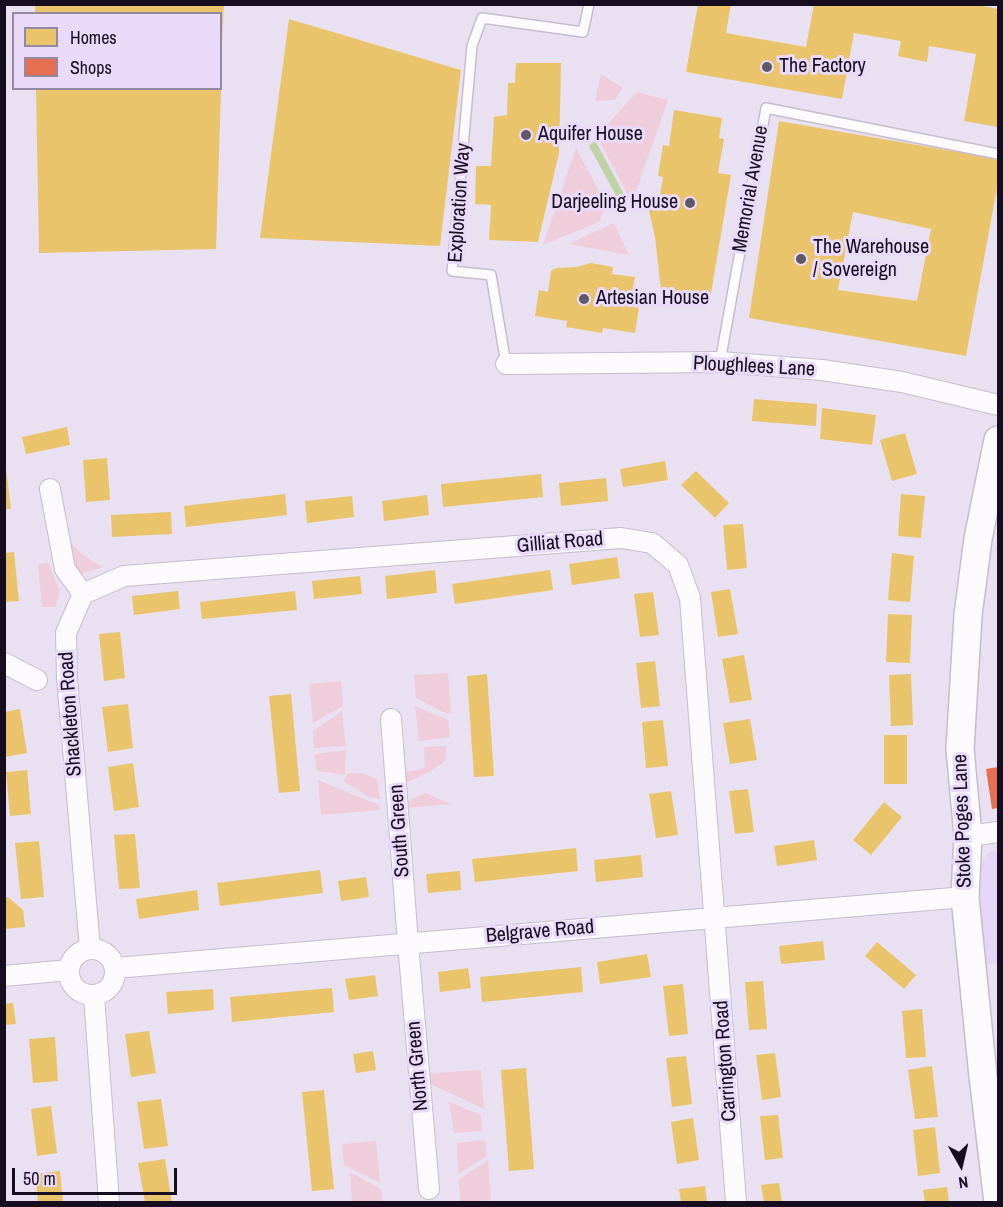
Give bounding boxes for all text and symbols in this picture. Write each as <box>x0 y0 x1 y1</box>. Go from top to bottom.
legend <box>12 12 222 90</box>
text: Homes <box>70 25 117 50</box>
text: Shops <box>70 55 112 80</box>
place label: The Factory <box>779 55 866 79</box>
marker: The Factory <box>760 60 774 74</box>
place label: Aquifer House <box>538 123 643 147</box>
street label: Memorial Avenue <box>728 124 774 254</box>
marker: Aquifer House <box>519 128 533 142</box>
street label: Exploration Way <box>444 142 476 264</box>
place label: Darjeeling House <box>551 191 678 215</box>
marker: Darjeeling House <box>683 196 697 210</box>
place label: The Warehouse / Sovereign <box>813 236 929 283</box>
marker: The Warehouse / Sovereign <box>794 252 808 266</box>
place label: Artesian House <box>596 287 709 311</box>
marker: Artesian House <box>577 292 591 306</box>
street label: Ploughlees Lane <box>692 352 816 382</box>
street label: Gilliat Road <box>516 527 604 559</box>
street label: Shackleton Road <box>55 651 87 777</box>
street label: Stoke Poges Lane <box>949 754 977 888</box>
street label: South Green <box>385 784 415 878</box>
street label: Belgrave Road <box>485 915 595 949</box>
street label: Carrington Road <box>710 1000 742 1122</box>
street label: North Green <box>402 1020 434 1112</box>
north arrow <box>931 1135 991 1195</box>
scale bar <box>15 1156 180 1194</box>
text: 50 m <box>23 1166 56 1191</box>
text: N <box>957 1171 970 1194</box>

